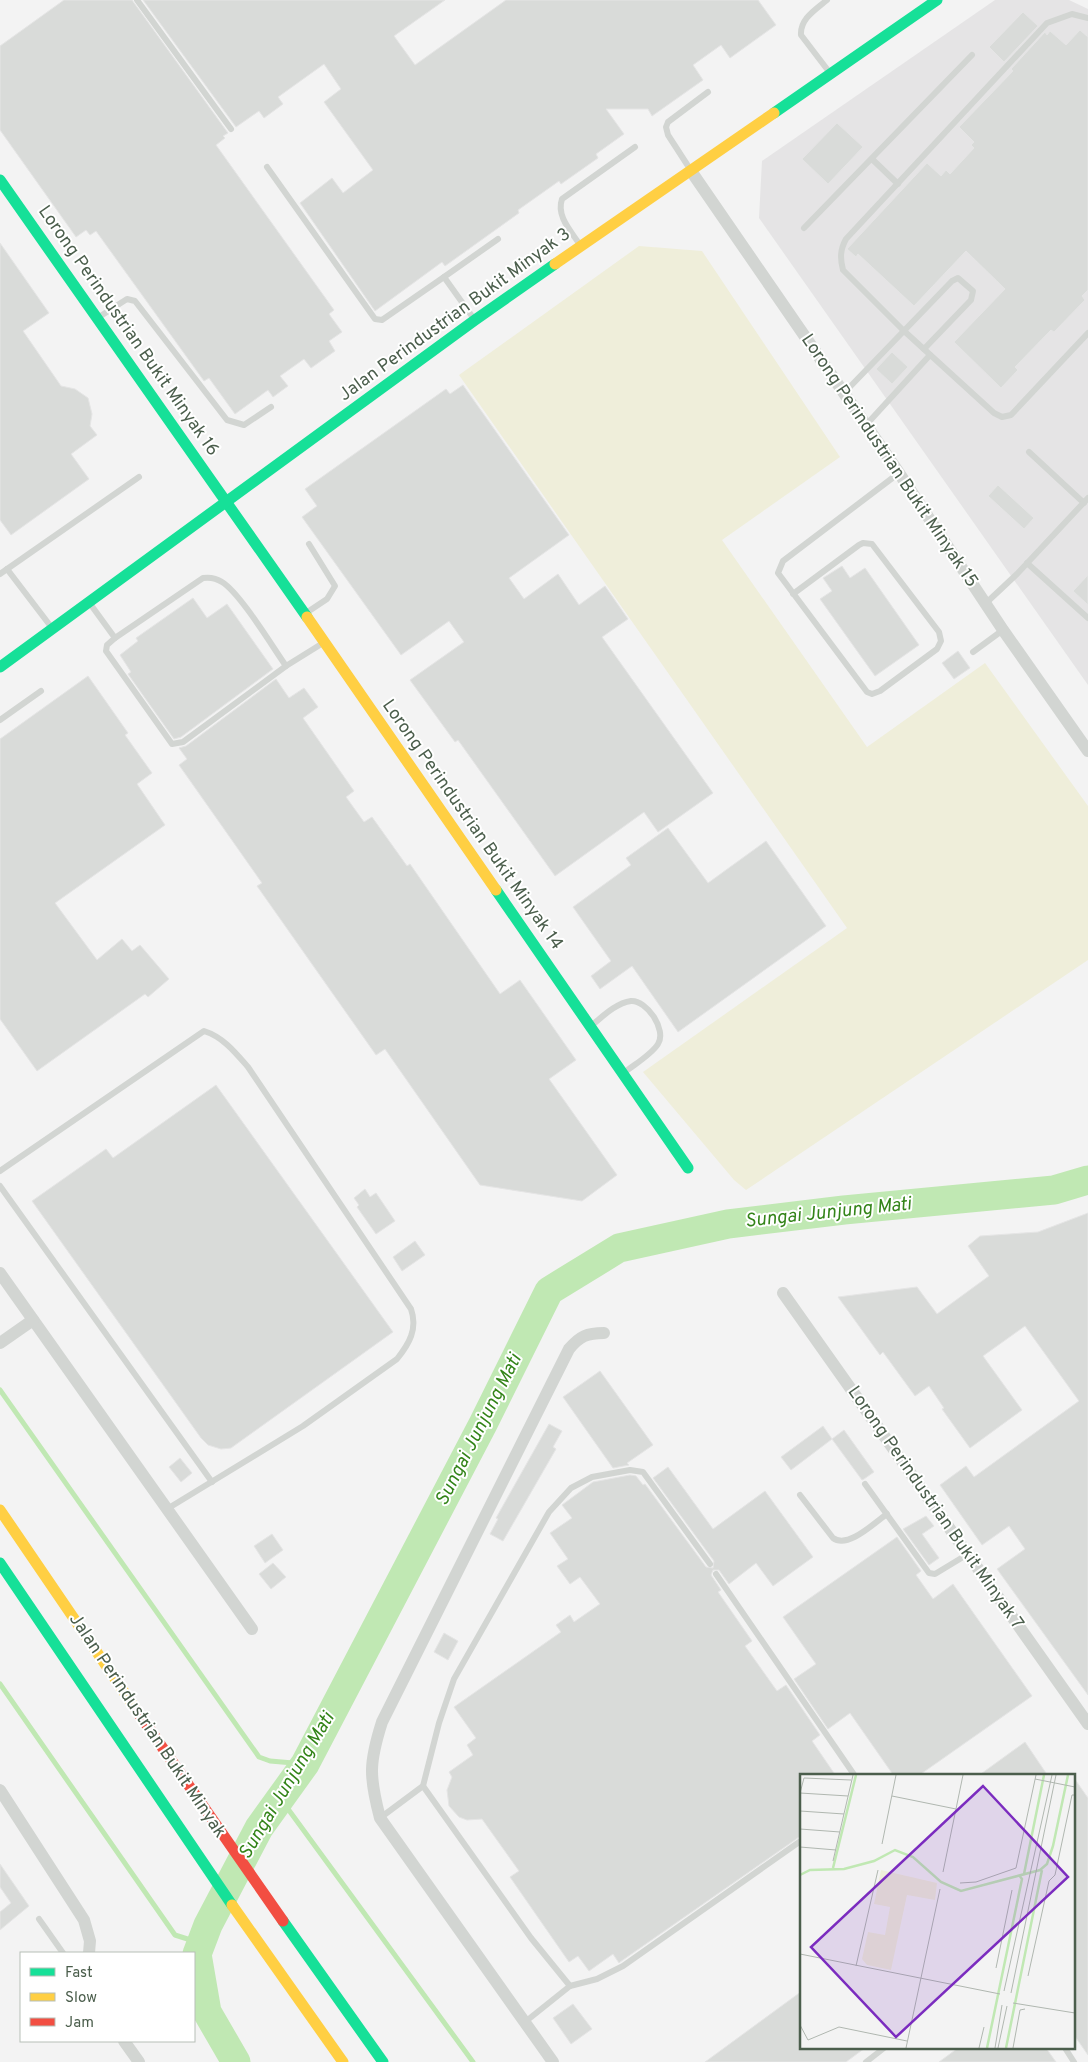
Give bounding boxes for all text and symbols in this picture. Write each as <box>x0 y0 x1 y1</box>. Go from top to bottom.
street label: Lorong Perindustrian Bukit Minyak 16 <box>32 201 224 461</box>
street label: Jalan Perindustrian Bukit Minyak 3 <box>335 223 575 407</box>
street label: Lorong Perindustrian Bukit Minyak 15 <box>795 330 983 592</box>
street label: Lorong Perindustrian Bukit Minyak 14 <box>376 695 568 955</box>
water label: Sungai Junjung Mati <box>744 1192 914 1234</box>
water label: Sungai Junjung Mati <box>430 1349 528 1510</box>
street label: Lorong Perindustrian Bukit Minyak 7 <box>842 1382 1028 1634</box>
street label: Jalan Perindustrian Bukit Minyak <box>63 1609 231 1843</box>
water label: Sungai Junjung Mati <box>234 1707 341 1864</box>
inset map <box>800 1774 1076 2050</box>
legend <box>20 1952 195 2042</box>
text: Fast <box>65 1964 93 1983</box>
text: Slow <box>65 1989 97 2008</box>
text: Jam <box>65 2014 94 2033</box>

